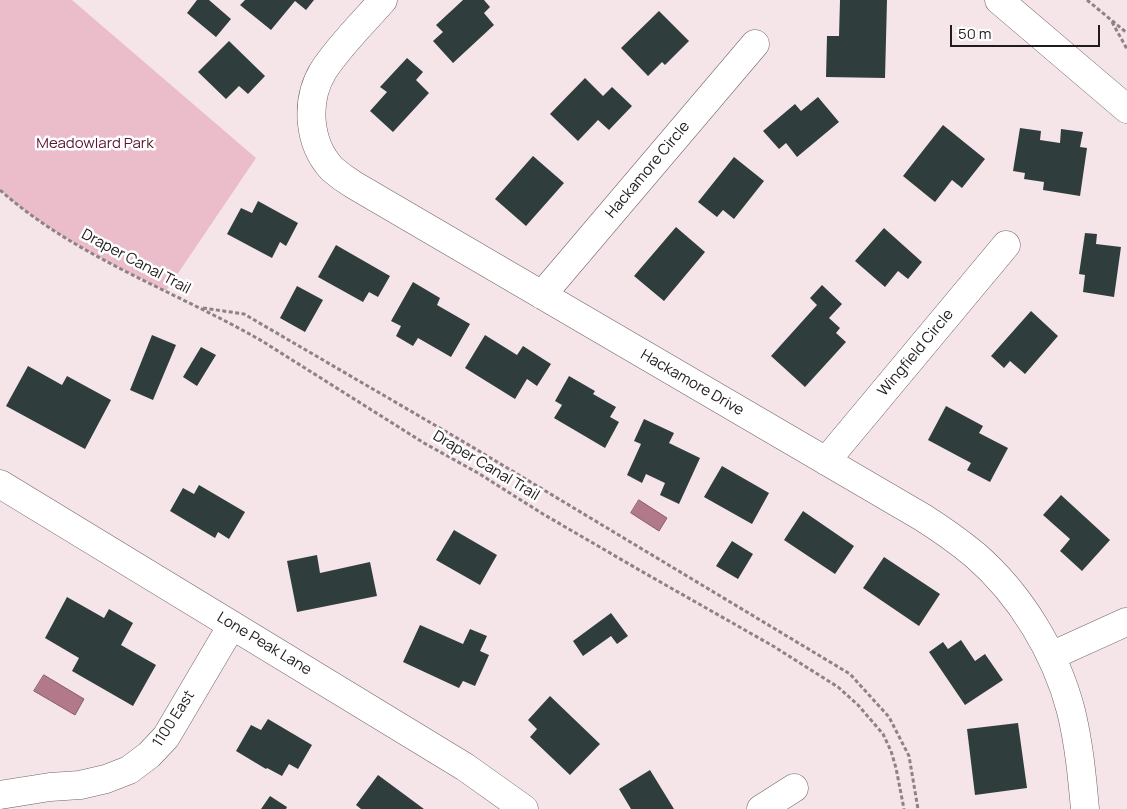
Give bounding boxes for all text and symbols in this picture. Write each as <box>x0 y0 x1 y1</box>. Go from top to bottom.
scale bar <box>952 15 1102 47</box>
text: 50 m <box>958 23 992 44</box>
street label: Hackamore Circle <box>602 118 694 222</box>
park label: Meadowlard Park <box>36 135 154 153</box>
street label: Draper Canal Trail <box>78 226 194 298</box>
street label: Wingfield Circle <box>874 306 958 400</box>
street label: Hackamore Drive <box>637 346 747 420</box>
street label: Draper Canal Trail <box>429 427 543 505</box>
street label: Lone Peak Lane <box>213 609 315 679</box>
street label: 1100 East <box>149 687 199 751</box>

